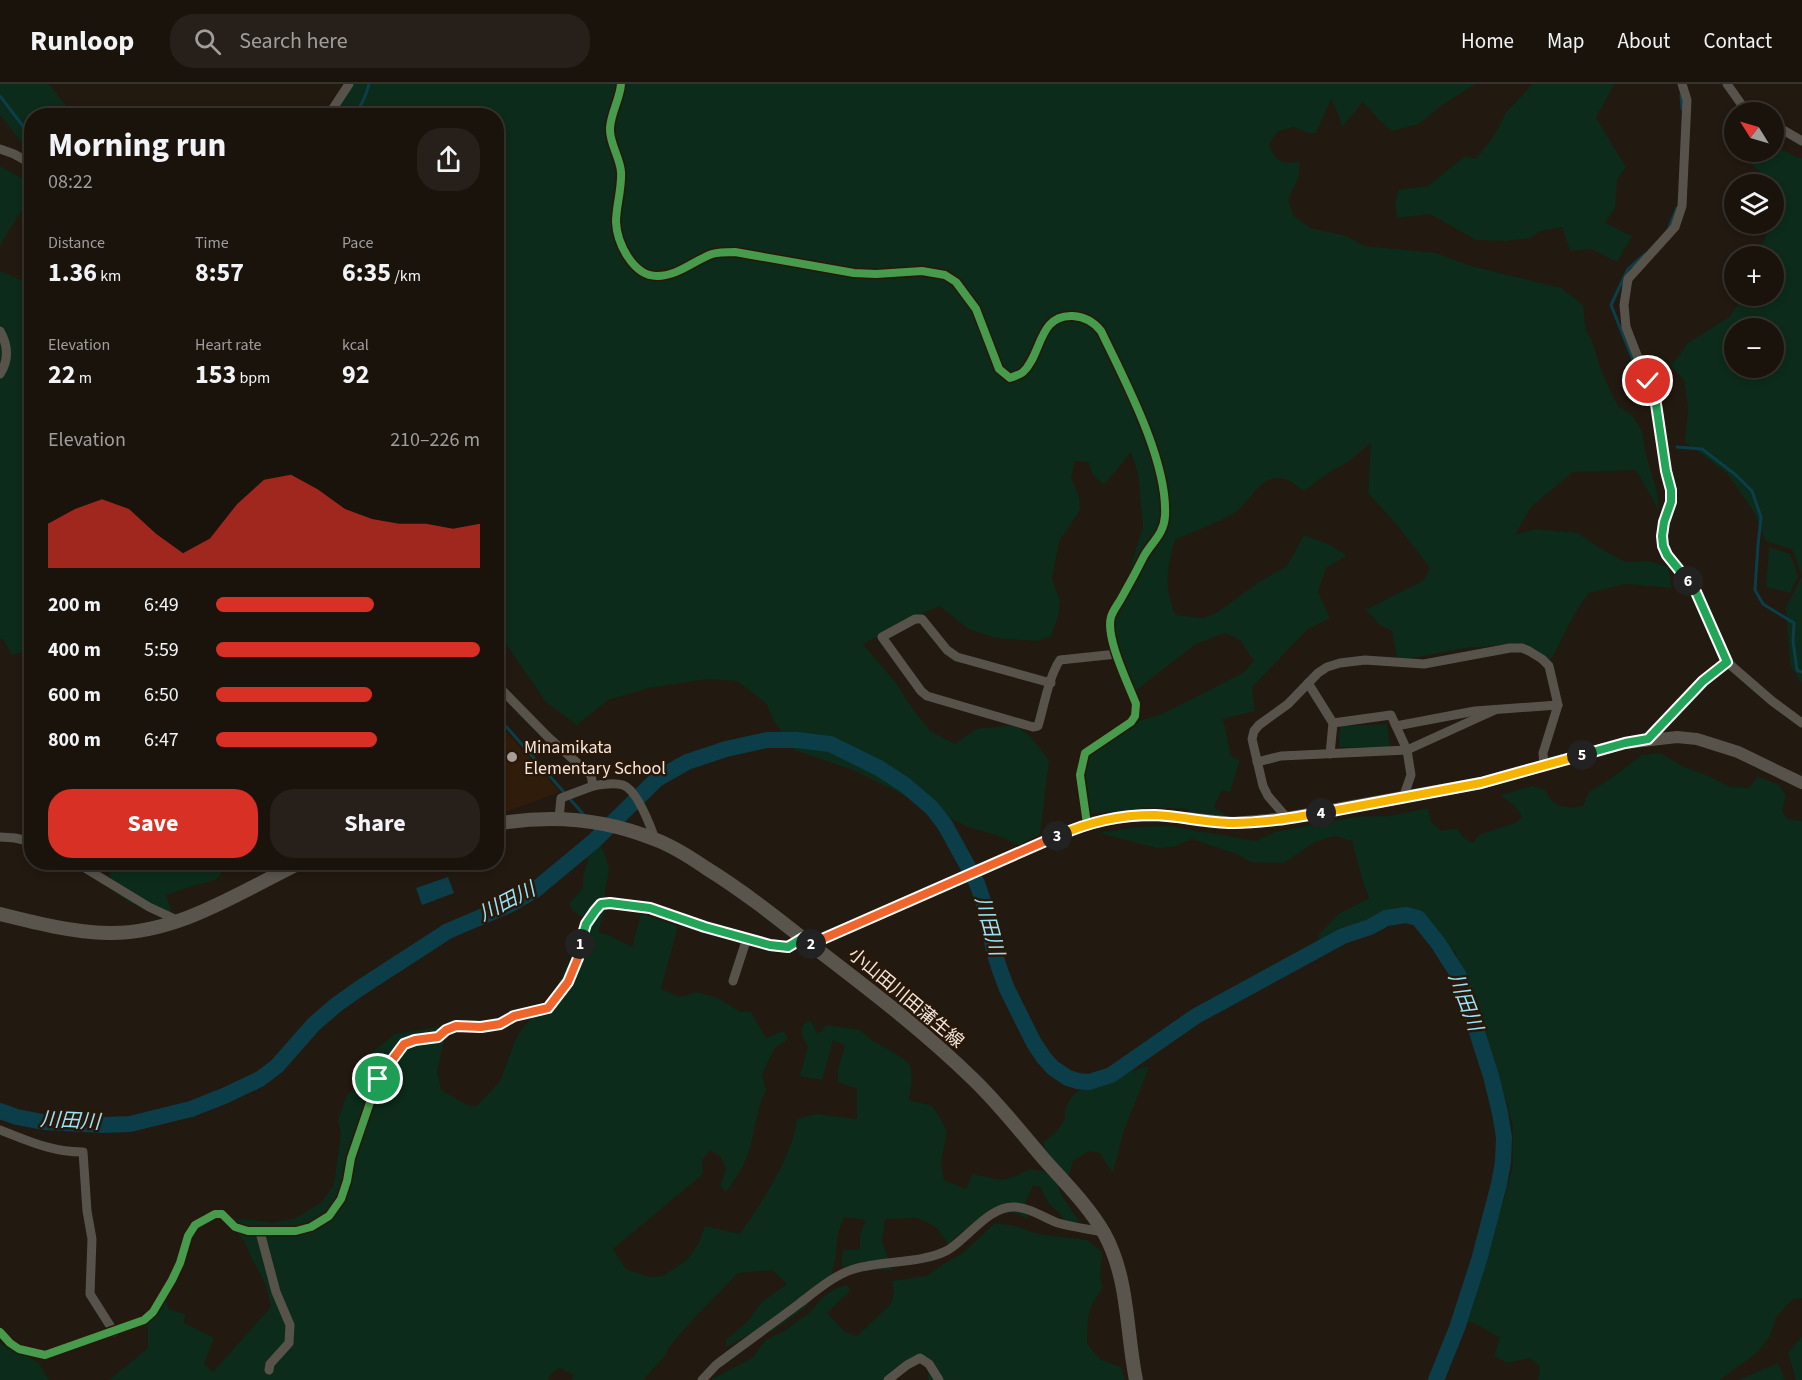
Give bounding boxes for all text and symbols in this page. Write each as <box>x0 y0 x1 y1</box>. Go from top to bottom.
search box <box>170 14 590 68</box>
text: Runloop <box>30 21 134 61</box>
icon: search <box>191 25 224 58</box>
text: Search here <box>239 25 348 57</box>
text: Home <box>1461 26 1514 56</box>
text: Map <box>1547 26 1585 56</box>
text: About <box>1618 26 1670 56</box>
text: Contact <box>1703 26 1772 56</box>
north arrow <box>1724 102 1784 162</box>
map controls <box>1724 102 1784 378</box>
text: Morning run <box>48 122 226 169</box>
button: share <box>417 128 480 191</box>
text: 08:22 <box>48 168 93 196</box>
button: layers <box>1724 174 1784 234</box>
text: Distance <box>48 232 105 254</box>
text: Time <box>195 232 229 254</box>
text: Pace <box>342 232 373 254</box>
button: + <box>1724 246 1784 306</box>
text: 1.36 <box>48 254 97 291</box>
text: 8:57 <box>195 254 244 291</box>
text: 6:35 <box>342 254 391 291</box>
text: km <box>97 265 121 287</box>
text: /km <box>391 265 421 287</box>
button: − <box>1724 318 1784 378</box>
text: Elevation <box>48 334 110 356</box>
text: Heart rate <box>195 334 262 356</box>
text: kcal <box>342 334 369 356</box>
pin <box>1622 355 1673 406</box>
text: 22 <box>48 356 75 393</box>
text: 153 <box>195 356 236 393</box>
text: 92 <box>342 356 369 393</box>
icon: check <box>1631 364 1664 397</box>
text: m <box>75 367 92 389</box>
text: bpm <box>236 367 270 389</box>
text: Elevation <box>48 426 126 454</box>
text: 210–226 m <box>390 426 480 454</box>
pin: 6 <box>1673 566 1703 596</box>
text: 6 <box>1684 570 1692 592</box>
text: 200 m <box>48 591 101 619</box>
text: 6:49 <box>144 591 179 619</box>
text: 400 m <box>48 636 101 664</box>
text: 5:59 <box>144 636 179 664</box>
text: 600 m <box>48 681 101 709</box>
text: 6:50 <box>144 681 179 709</box>
text: 800 m <box>48 726 101 754</box>
text: 6:47 <box>144 726 179 754</box>
place label: Minamikata Elementary School <box>524 735 666 781</box>
pin: 5 <box>1567 740 1597 770</box>
text: 5 <box>1578 744 1586 766</box>
marker: Minamikata Elementary School <box>505 750 519 764</box>
button: Save <box>48 789 258 858</box>
button: Share <box>270 789 480 858</box>
pin: 4 <box>1306 798 1336 828</box>
text: 4 <box>1317 802 1325 824</box>
pin: 3 <box>1042 821 1072 851</box>
text: 3 <box>1053 825 1061 847</box>
water label: 川田川 <box>474 875 542 928</box>
water label: 川田川 <box>968 893 1011 961</box>
pin: 1 <box>565 929 595 959</box>
pin: 2 <box>796 929 826 959</box>
text: 1 <box>576 933 584 955</box>
text: 2 <box>807 933 815 955</box>
street label: 小山田川田蒲生線 <box>843 942 969 1054</box>
water label: 川田川 <box>1441 969 1490 1037</box>
pin <box>352 1053 403 1104</box>
icon: arrive <box>361 1062 394 1095</box>
water label: 川田川 <box>39 1105 103 1137</box>

